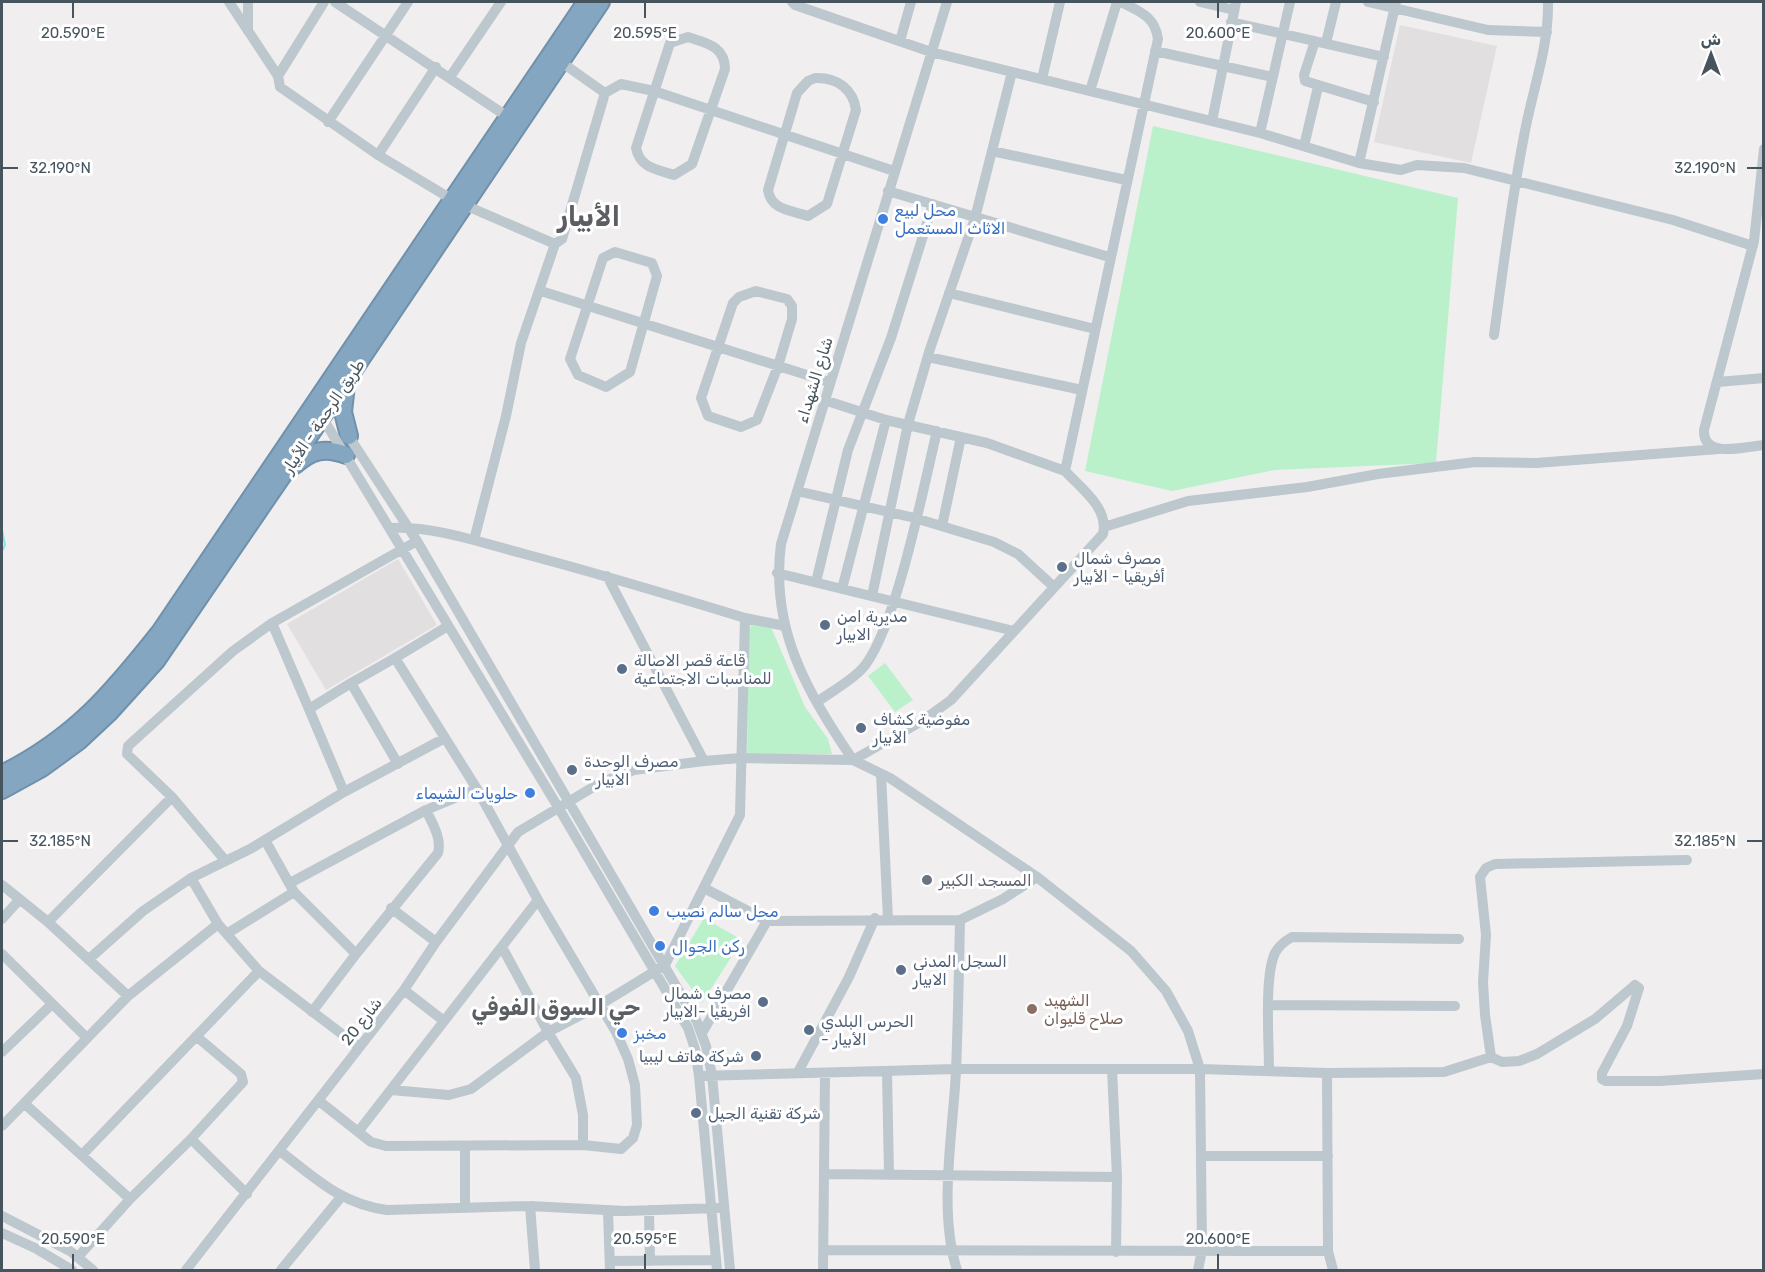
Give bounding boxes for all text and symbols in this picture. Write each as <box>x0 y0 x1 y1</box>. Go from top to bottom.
text: 20.590°E <box>41 24 105 42</box>
text: 20.595°E <box>613 24 677 42</box>
text: 20.600°E <box>1186 24 1250 42</box>
north arrow <box>1681 24 1741 84</box>
text: ش <box>1701 30 1721 49</box>
text: 32.190°N <box>29 159 91 177</box>
text: 32.190°N <box>1674 159 1736 177</box>
district label: الأبيار <box>556 200 620 233</box>
place label: محل لبيع الاثاث المستعمل <box>895 201 1005 238</box>
marker: محل لبيع الاثاث المستعمل <box>876 212 890 226</box>
street label: شارع الشهداء <box>792 335 839 426</box>
street label: طريق الرجمة - الأبيار <box>278 356 369 478</box>
place label: مصرف شمال أفريقيا - الأبيار <box>1073 549 1165 587</box>
marker: مصرف شمال أفريقيا - الأبيار <box>1055 560 1069 574</box>
place label: مديرية امن الابيار <box>836 607 908 645</box>
marker: مديرية امن الابيار <box>818 618 832 632</box>
place label: قاعة قصر الاصالة للمناسبات الاجتماعية <box>634 651 772 688</box>
marker: قاعة قصر الاصالة للمناسبات الاجتماعية <box>615 662 629 676</box>
place label: مفوضية كشاف الأبيار <box>872 710 970 748</box>
marker: مفوضية كشاف الأبيار <box>854 721 868 735</box>
place label: مصرف الوحدة - الابيار <box>584 752 678 790</box>
marker: مصرف الوحدة - الابيار <box>565 763 579 777</box>
place label: حلويات الشيماء <box>416 784 518 804</box>
marker: حلويات الشيماء <box>523 786 537 800</box>
text: 32.185°N <box>29 832 91 850</box>
text: 32.185°N <box>1674 832 1736 850</box>
place label: المسجد الكبير <box>938 871 1032 891</box>
marker: المسجد الكبير <box>920 873 934 887</box>
place label: محل سالم نصيب <box>666 902 778 922</box>
marker: محل سالم نصيب <box>647 904 661 918</box>
place label: ركن الجوال <box>672 937 745 957</box>
marker: ركن الجوال <box>653 939 667 953</box>
place label: السجل المدني الابيار <box>912 952 1007 990</box>
marker: السجل المدني الابيار <box>894 963 908 977</box>
place label: مصرف شمال افريقيا -الابيار <box>663 984 751 1022</box>
place label: الشهيد صلاح قليوان <box>1044 991 1123 1030</box>
street label: شارع 20 <box>337 994 388 1050</box>
district label: حي السوق الفوفي <box>472 994 640 1025</box>
marker: مصرف شمال افريقيا -الابيار <box>756 995 770 1009</box>
marker: الشهيد صلاح قليوان <box>1025 1002 1039 1016</box>
place label: الحرس البلدي - الأبيار <box>821 1012 914 1050</box>
marker: الحرس البلدي - الأبيار <box>802 1023 816 1037</box>
place label: مخبز <box>633 1024 666 1044</box>
marker: مخبز <box>615 1026 629 1040</box>
place label: شركة هاتف ليبيا <box>639 1047 744 1067</box>
marker: شركة هاتف ليبيا <box>749 1049 763 1063</box>
place label: شركة تقنية الجيل <box>708 1104 821 1124</box>
marker: شركة تقنية الجيل <box>689 1106 703 1120</box>
text: 20.590°E <box>41 1230 105 1248</box>
text: 20.595°E <box>613 1230 677 1248</box>
text: 20.600°E <box>1186 1230 1250 1248</box>

